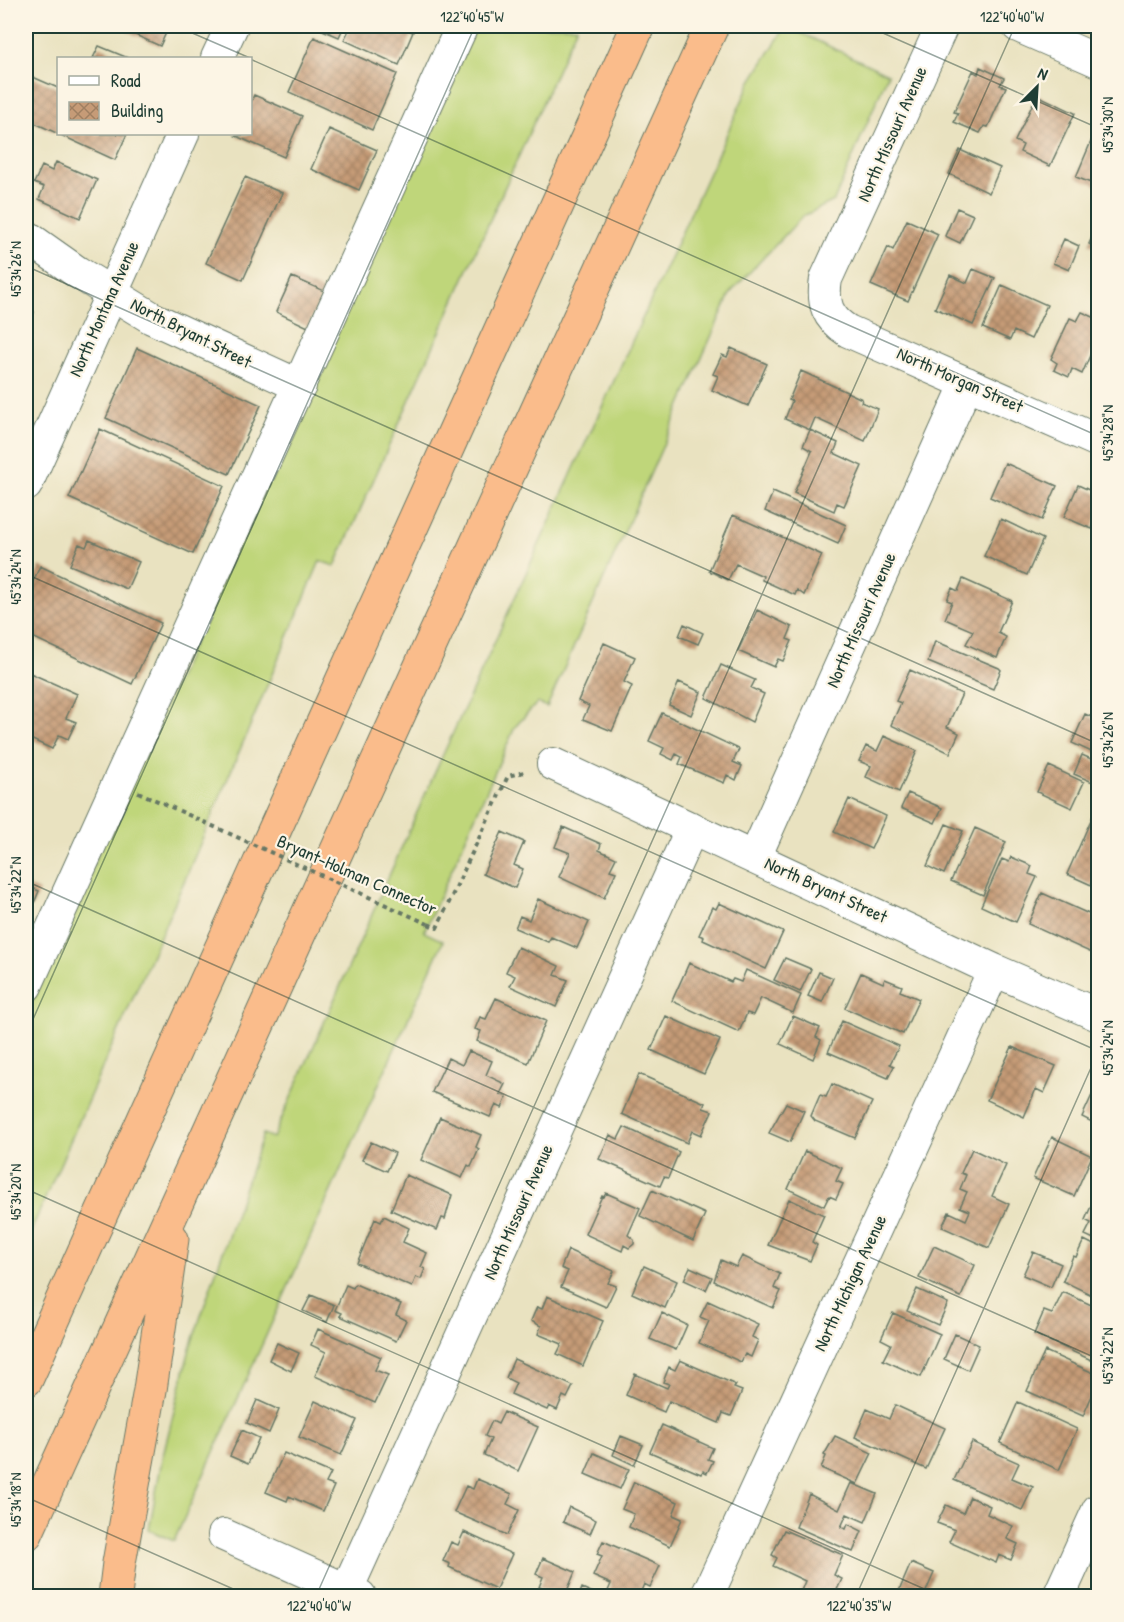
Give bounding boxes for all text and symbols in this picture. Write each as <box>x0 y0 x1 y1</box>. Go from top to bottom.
text: 122°40'45"W <box>440 6 505 27</box>
text: 122°40'40"W <box>980 6 1045 27</box>
legend <box>57 57 252 135</box>
north arrow <box>1007 57 1067 117</box>
street label: North Missouri Avenue <box>851 62 933 205</box>
text: N <box>1035 62 1052 85</box>
text: Road <box>111 68 141 93</box>
text: 45°34'30"N <box>1097 97 1118 153</box>
text: Building <box>111 98 163 123</box>
street label: North Montana Avenue <box>62 237 145 381</box>
text: 45°34'26"N <box>5 241 26 297</box>
street label: North Bryant Street <box>126 291 257 374</box>
street label: North Morgan Street <box>893 341 1028 419</box>
text: 45°34'28"N <box>1097 405 1118 461</box>
street label: North Missouri Avenue <box>820 548 902 691</box>
text: 45°34'24"N <box>5 549 26 605</box>
text: 45°34'26"N <box>1097 712 1118 768</box>
street label: Bryant-Holman Connector <box>273 828 441 921</box>
street label: North Bryant Street <box>761 850 892 929</box>
text: 45°34'22"N <box>5 857 26 913</box>
text: 45°34'24"N <box>1097 1020 1118 1076</box>
street label: North Missouri Avenue <box>477 1140 559 1283</box>
text: 45°34'20"N <box>5 1164 26 1220</box>
street label: North Michigan Avenue <box>807 1210 892 1355</box>
text: 45°34'22"N <box>1097 1328 1118 1384</box>
text: 45°34'18"N <box>5 1473 26 1527</box>
text: 122°40'40"W <box>287 1595 352 1616</box>
text: 122°40'35"W <box>827 1595 892 1616</box>

